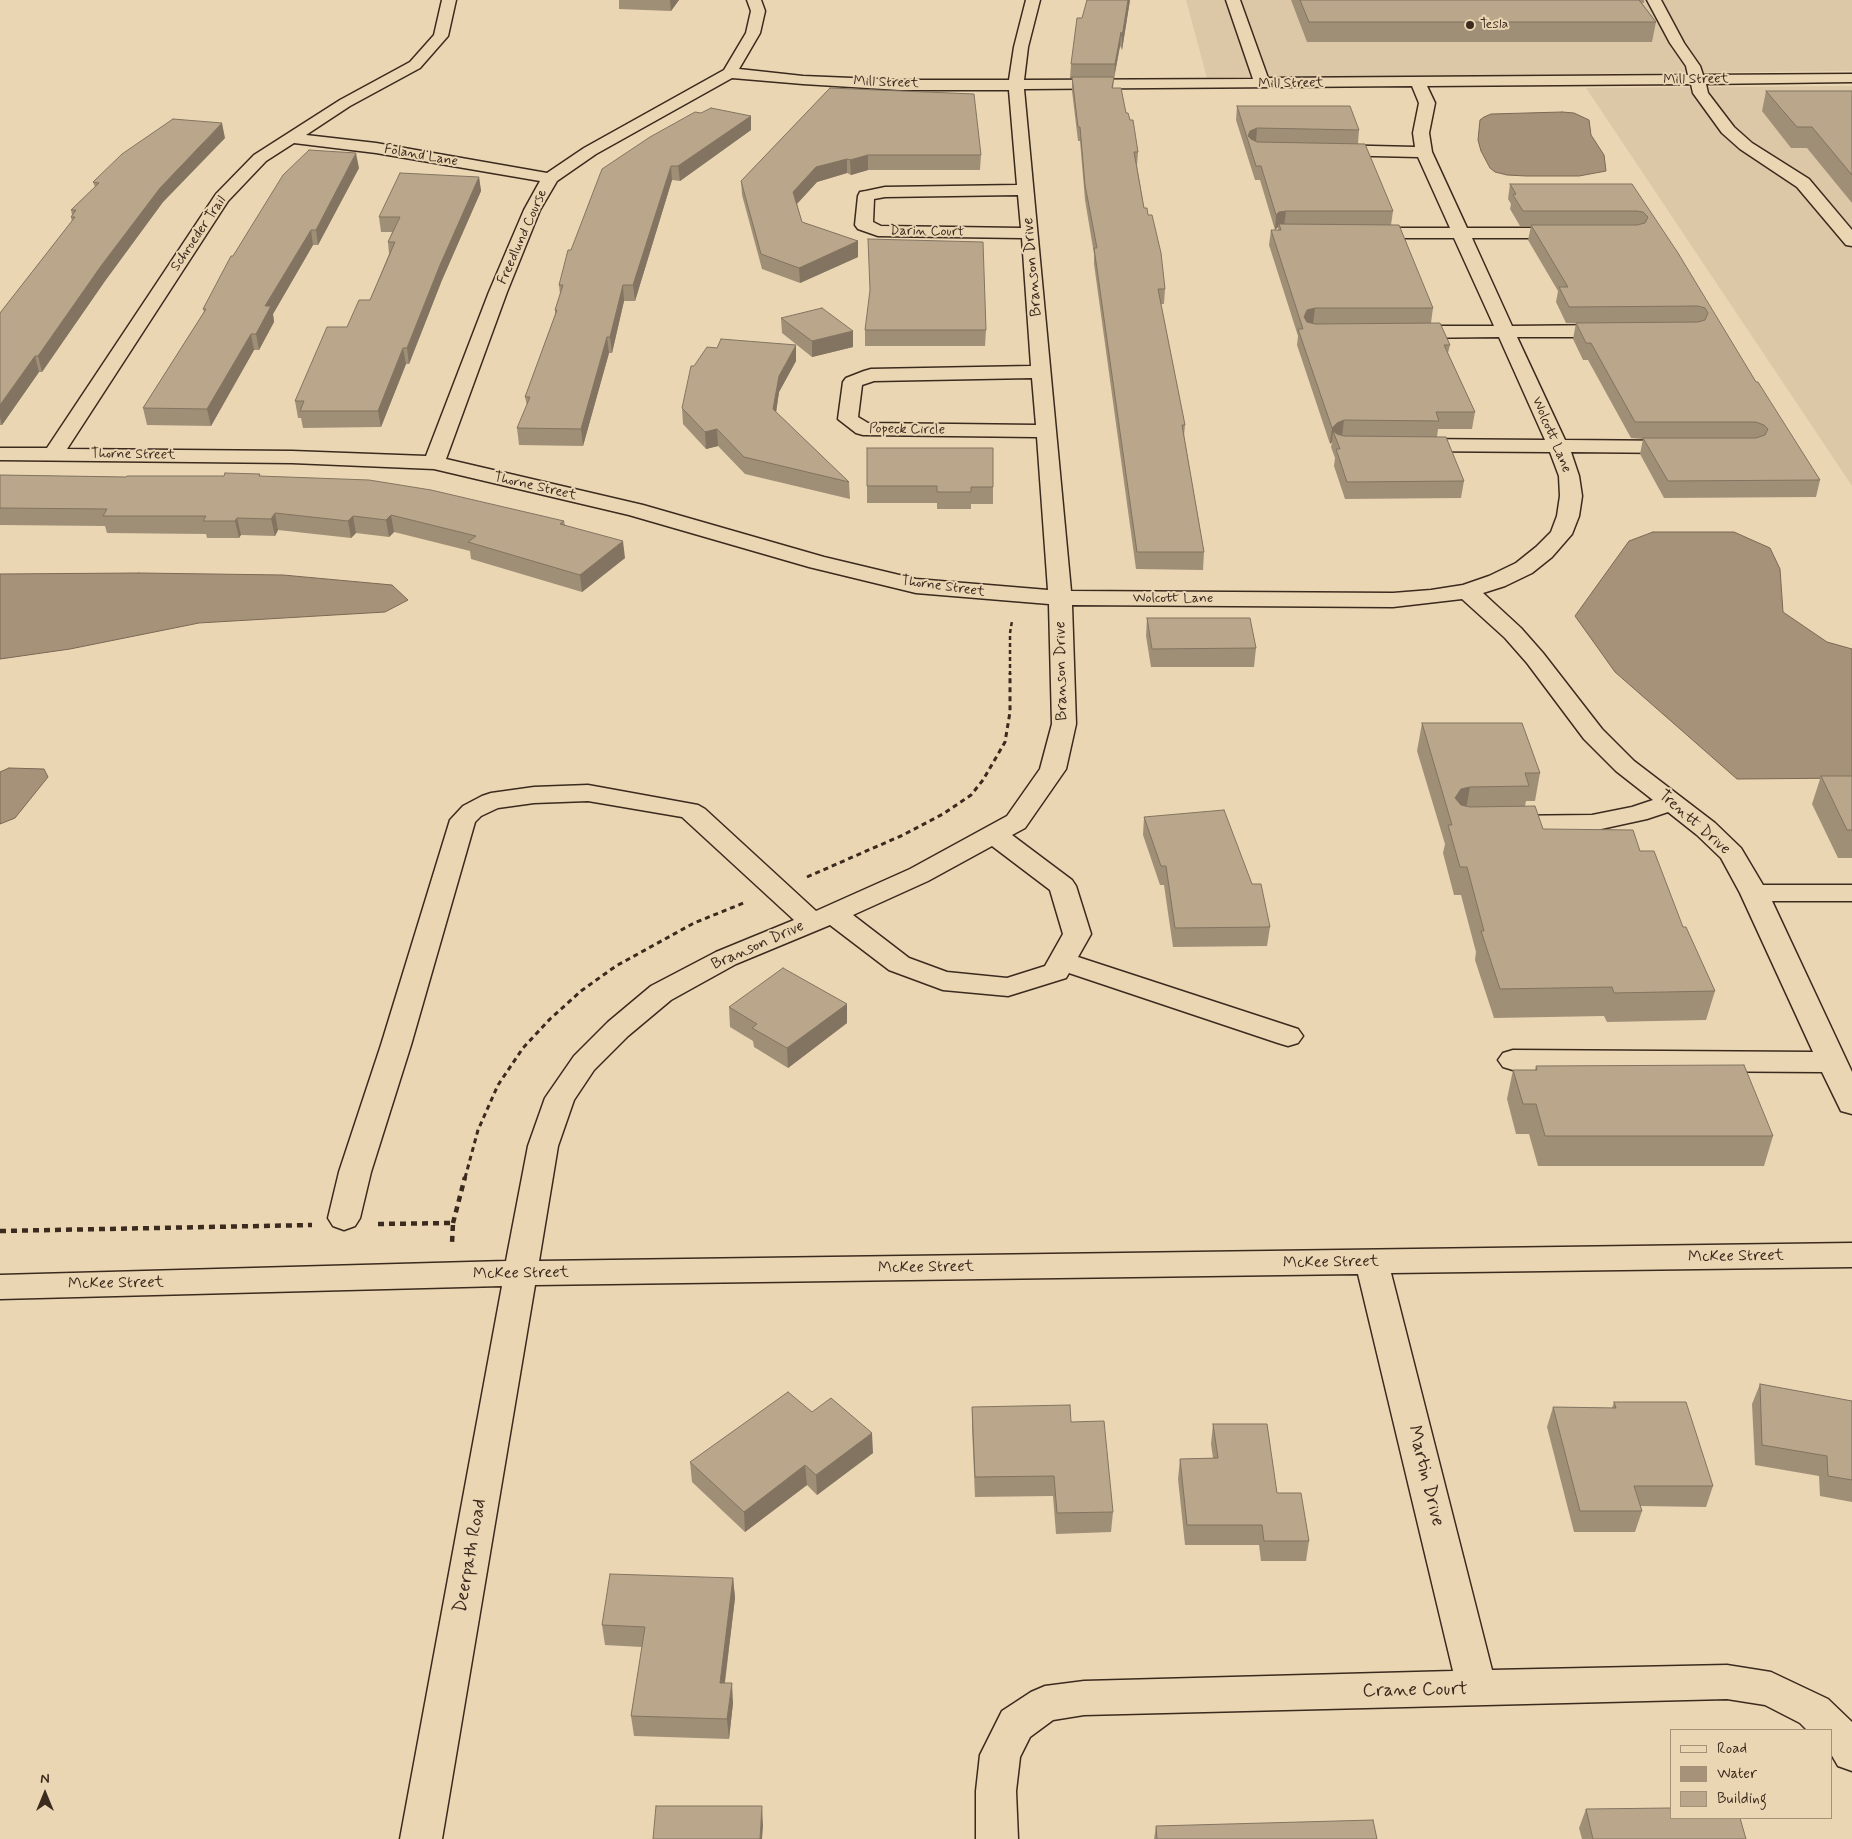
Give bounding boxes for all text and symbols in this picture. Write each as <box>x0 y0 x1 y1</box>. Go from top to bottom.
place label: Tesla <box>1480 17 1508 33</box>
marker: Tesla <box>1464 19 1476 31</box>
street label: Mill Street <box>1663 71 1729 89</box>
street label: Mill Street <box>853 73 919 93</box>
street label: Mill Street <box>1258 75 1324 93</box>
street label: Foland Lane <box>383 141 459 171</box>
street label: Freedlund Course <box>495 187 551 287</box>
street label: Schroeder Trail <box>168 193 230 275</box>
street label: Branson Drive <box>1019 217 1047 317</box>
street label: Darin Court <box>890 223 964 241</box>
street label: Wolcott Lane <box>1528 395 1574 475</box>
street label: Popeck Circle <box>869 421 945 439</box>
street label: Thorne Street <box>91 446 175 464</box>
street label: Thorne Street <box>492 469 578 505</box>
street label: Thorne Street <box>900 573 986 601</box>
street label: Wolcott Lane <box>1133 591 1213 607</box>
street label: Branson Drive <box>1052 621 1072 721</box>
street label: Trentt Drive <box>1654 787 1734 859</box>
street label: Branson Drive <box>709 917 807 975</box>
street label: McKee Street <box>1688 1247 1784 1267</box>
street label: McKee Street <box>1283 1253 1379 1273</box>
street label: McKee Street <box>878 1258 974 1278</box>
street label: McKee Street <box>473 1264 569 1284</box>
street label: McKee Street <box>68 1274 164 1294</box>
street label: Martin Drive <box>1401 1423 1449 1529</box>
street label: Deerpath Road <box>450 1497 492 1615</box>
street label: Crane Court <box>1362 1679 1468 1703</box>
legend <box>1670 1729 1832 1819</box>
text: Road <box>1717 1739 1747 1759</box>
text: Water <box>1717 1764 1757 1784</box>
north arrow <box>20 1769 70 1819</box>
text: N <box>40 1770 50 1788</box>
text: Building <box>1717 1789 1767 1809</box>

